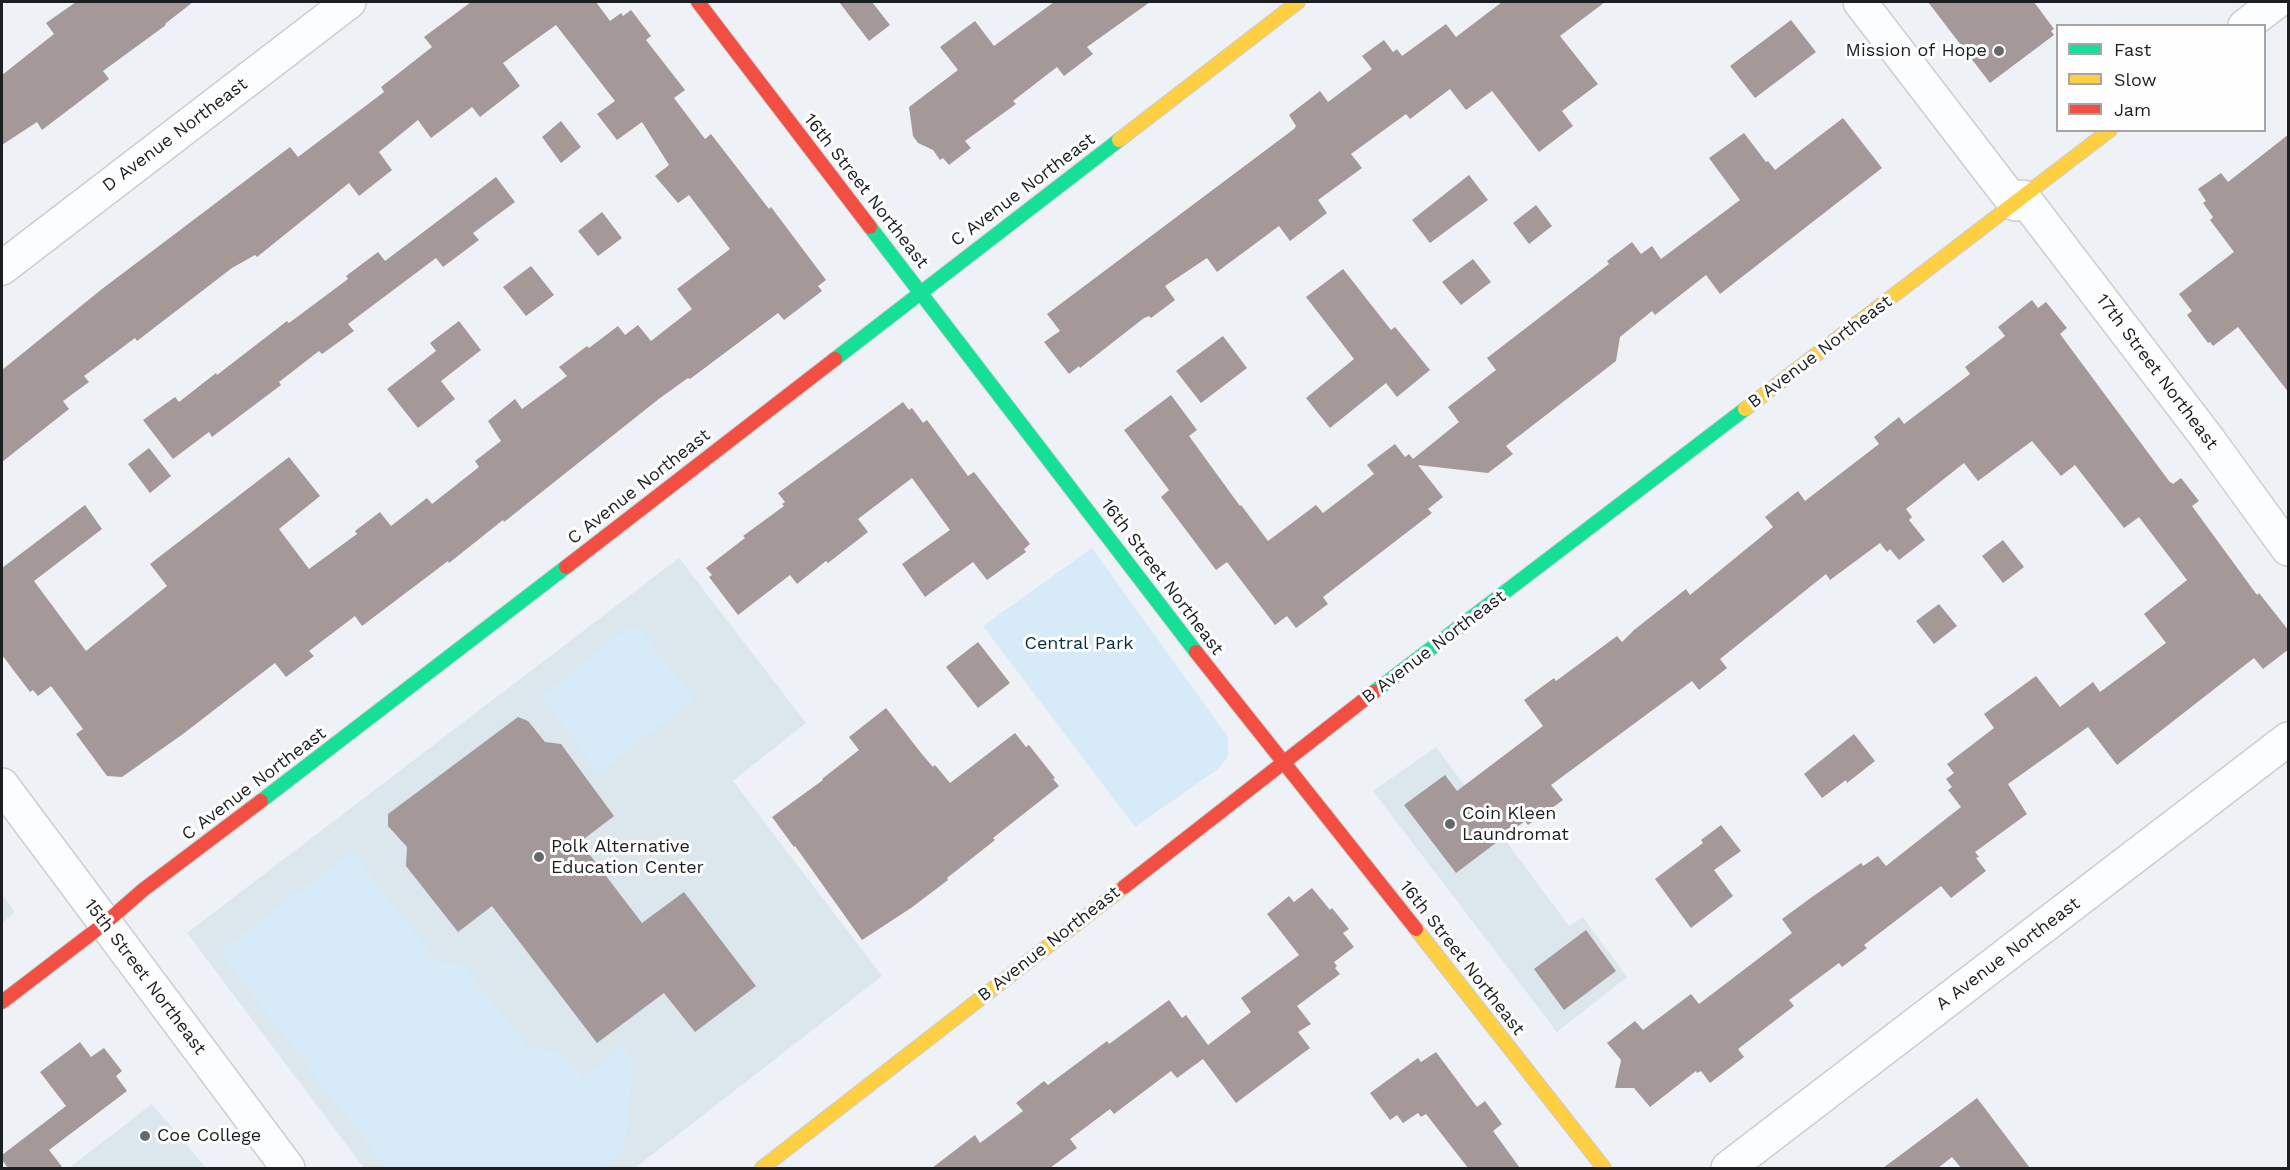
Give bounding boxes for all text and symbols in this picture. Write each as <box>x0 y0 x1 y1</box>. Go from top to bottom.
legend <box>2056 24 2266 132</box>
text: Fast <box>2114 39 2151 60</box>
place label: Mission of Hope <box>1846 40 1987 62</box>
marker: Mission of Hope <box>1992 44 2006 58</box>
text: Slow <box>2114 69 2157 90</box>
street label: D Avenue Northeast <box>98 73 252 197</box>
text: Jam <box>2114 99 2151 120</box>
street label: 16th Street Northeast <box>799 109 933 273</box>
street label: C Avenue Northeast <box>947 129 1099 251</box>
street label: 17th Street Northeast <box>2091 290 2223 454</box>
street label: B Avenue Northeast <box>1744 291 1896 413</box>
street label: C Avenue Northeast <box>563 425 715 549</box>
street label: 16th Street Northeast <box>1096 495 1228 659</box>
street label: B Avenue Northeast <box>1358 586 1510 708</box>
park label: Central Park <box>1025 633 1133 655</box>
street label: C Avenue Northeast <box>178 723 330 845</box>
place label: Coin Kleen Laundromat <box>1462 803 1569 846</box>
marker: Coin Kleen Laundromat <box>1443 817 1457 831</box>
place label: Polk Alternative Education Center <box>551 836 704 878</box>
marker: Polk Alternative Education Center <box>532 850 546 864</box>
street label: 16th Street Northeast <box>1395 876 1529 1040</box>
street label: B Avenue Northeast <box>974 882 1124 1006</box>
street label: A Avenue Northeast <box>1932 893 2084 1015</box>
street label: 15th Street Northeast <box>79 895 211 1059</box>
place label: Coe College <box>157 1125 261 1147</box>
marker: Coe College <box>138 1129 152 1143</box>

